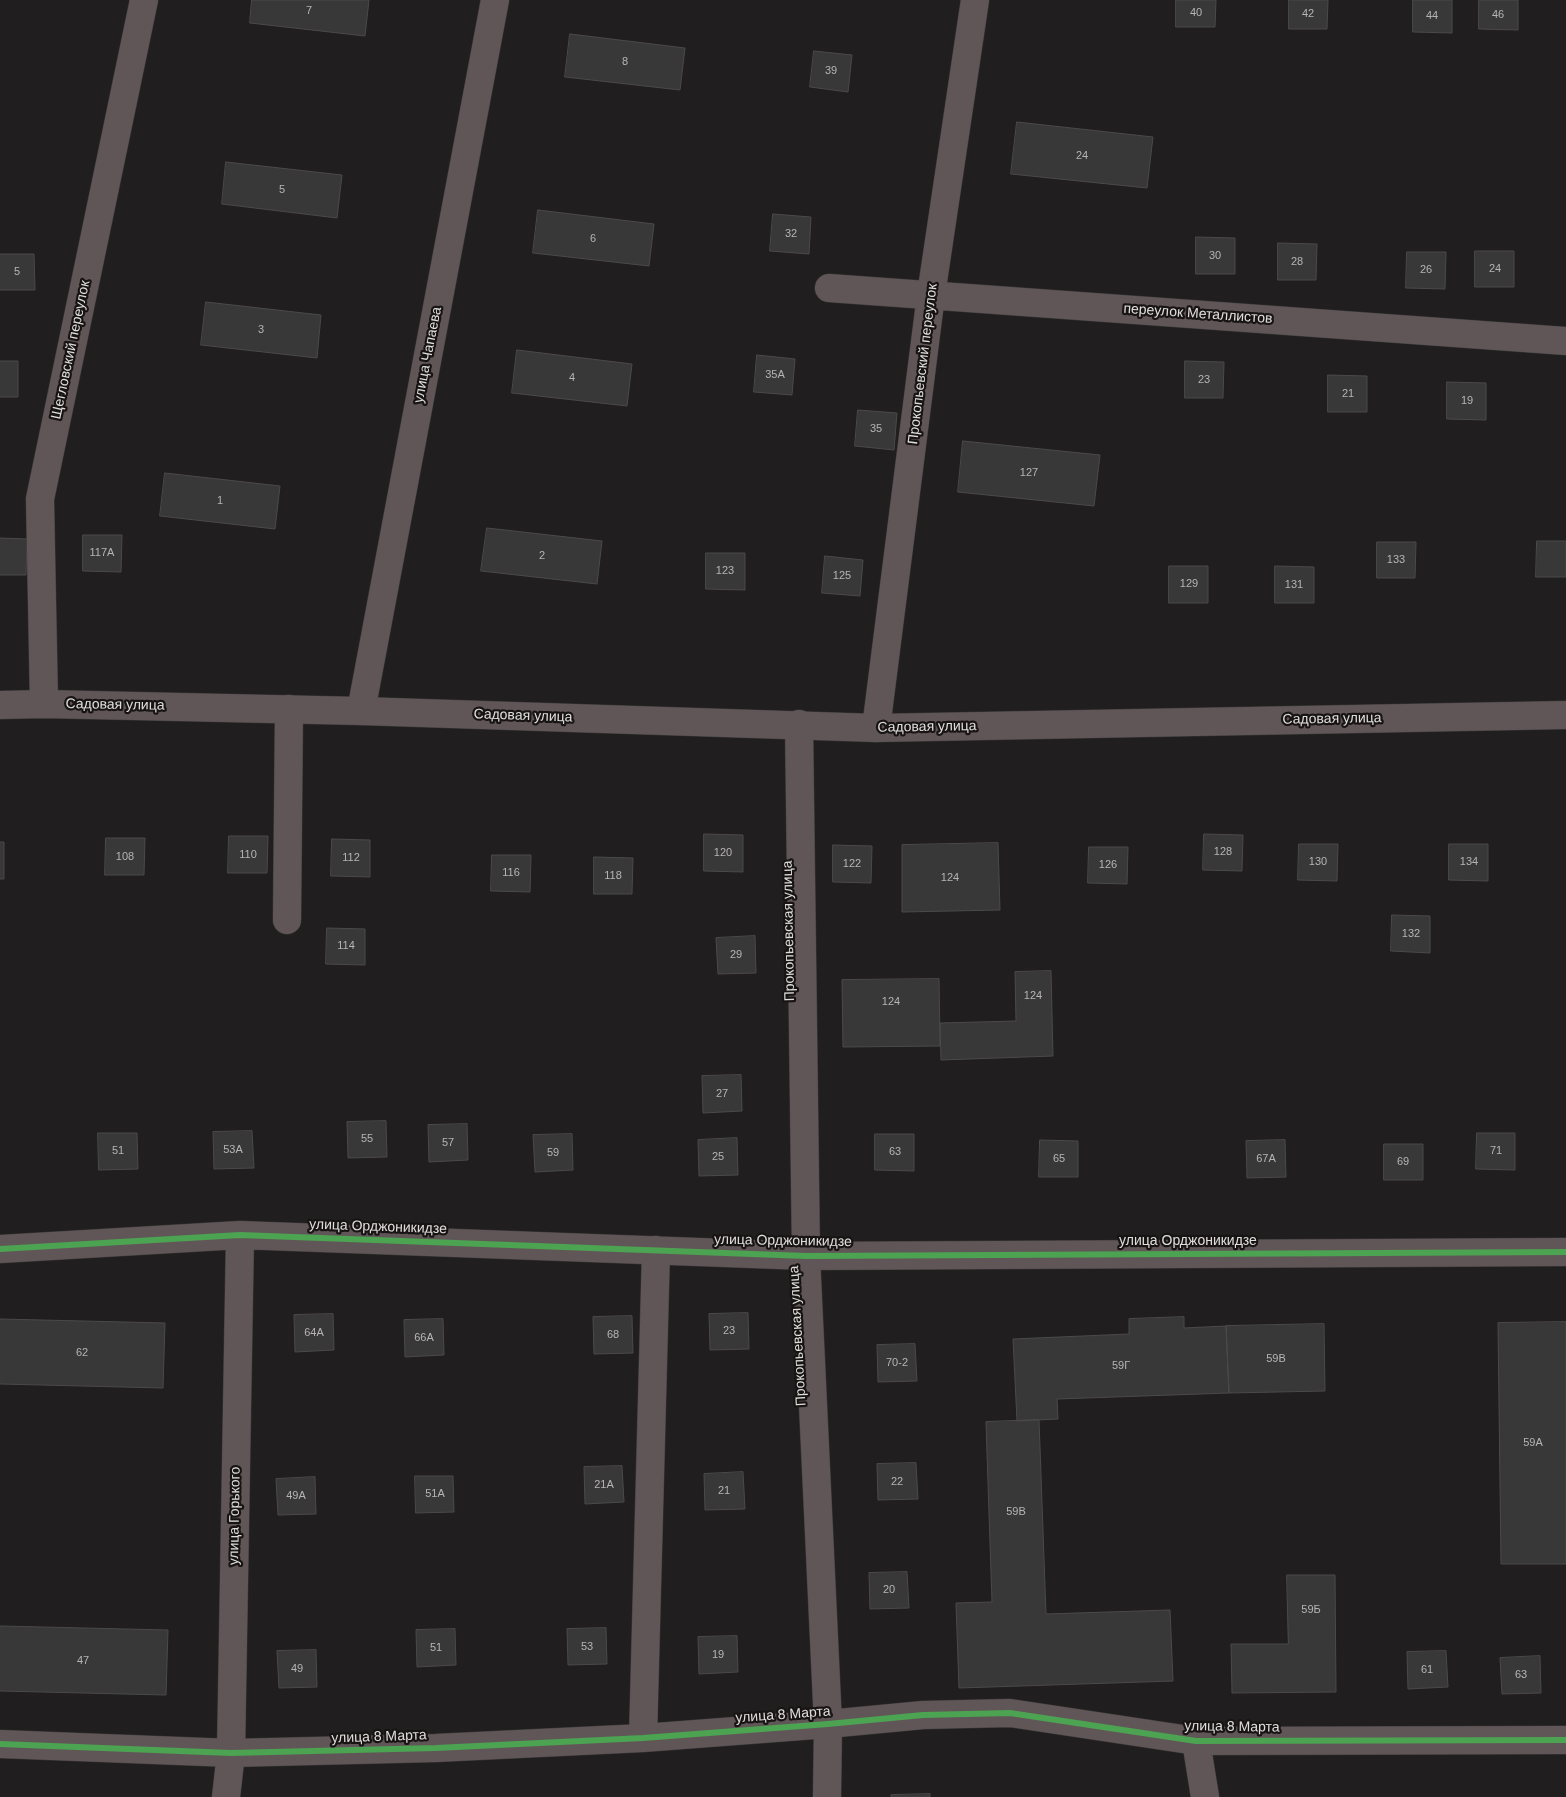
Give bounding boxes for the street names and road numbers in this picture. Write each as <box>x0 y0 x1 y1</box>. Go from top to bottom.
street label: Щегловский переулок <box>48 279 94 421</box>
street label: Прокопьевский переулок <box>905 283 941 445</box>
street label: переулок Металлистов <box>1123 300 1273 328</box>
street label: улица Чапаева <box>410 305 446 405</box>
street label: Садовая улица <box>65 696 165 714</box>
street label: Садовая улица <box>473 706 573 726</box>
street label: Садовая улица <box>1282 710 1382 728</box>
street label: Садовая улица <box>877 718 977 736</box>
street label: Прокопьевская улица <box>779 860 799 1002</box>
street label: улица Орджоникидзе <box>309 1216 447 1238</box>
street label: улица Орджоникидзе <box>714 1231 852 1251</box>
street label: улица Орджоникидзе <box>1119 1233 1257 1249</box>
street label: Прокопьевская улица <box>786 1265 810 1407</box>
street label: улица Горького <box>226 1467 244 1565</box>
street label: улица 8 Марта <box>735 1703 831 1727</box>
street label: улица 8 Марта <box>1184 1718 1280 1736</box>
street label: улица 8 Марта <box>331 1727 427 1747</box>

